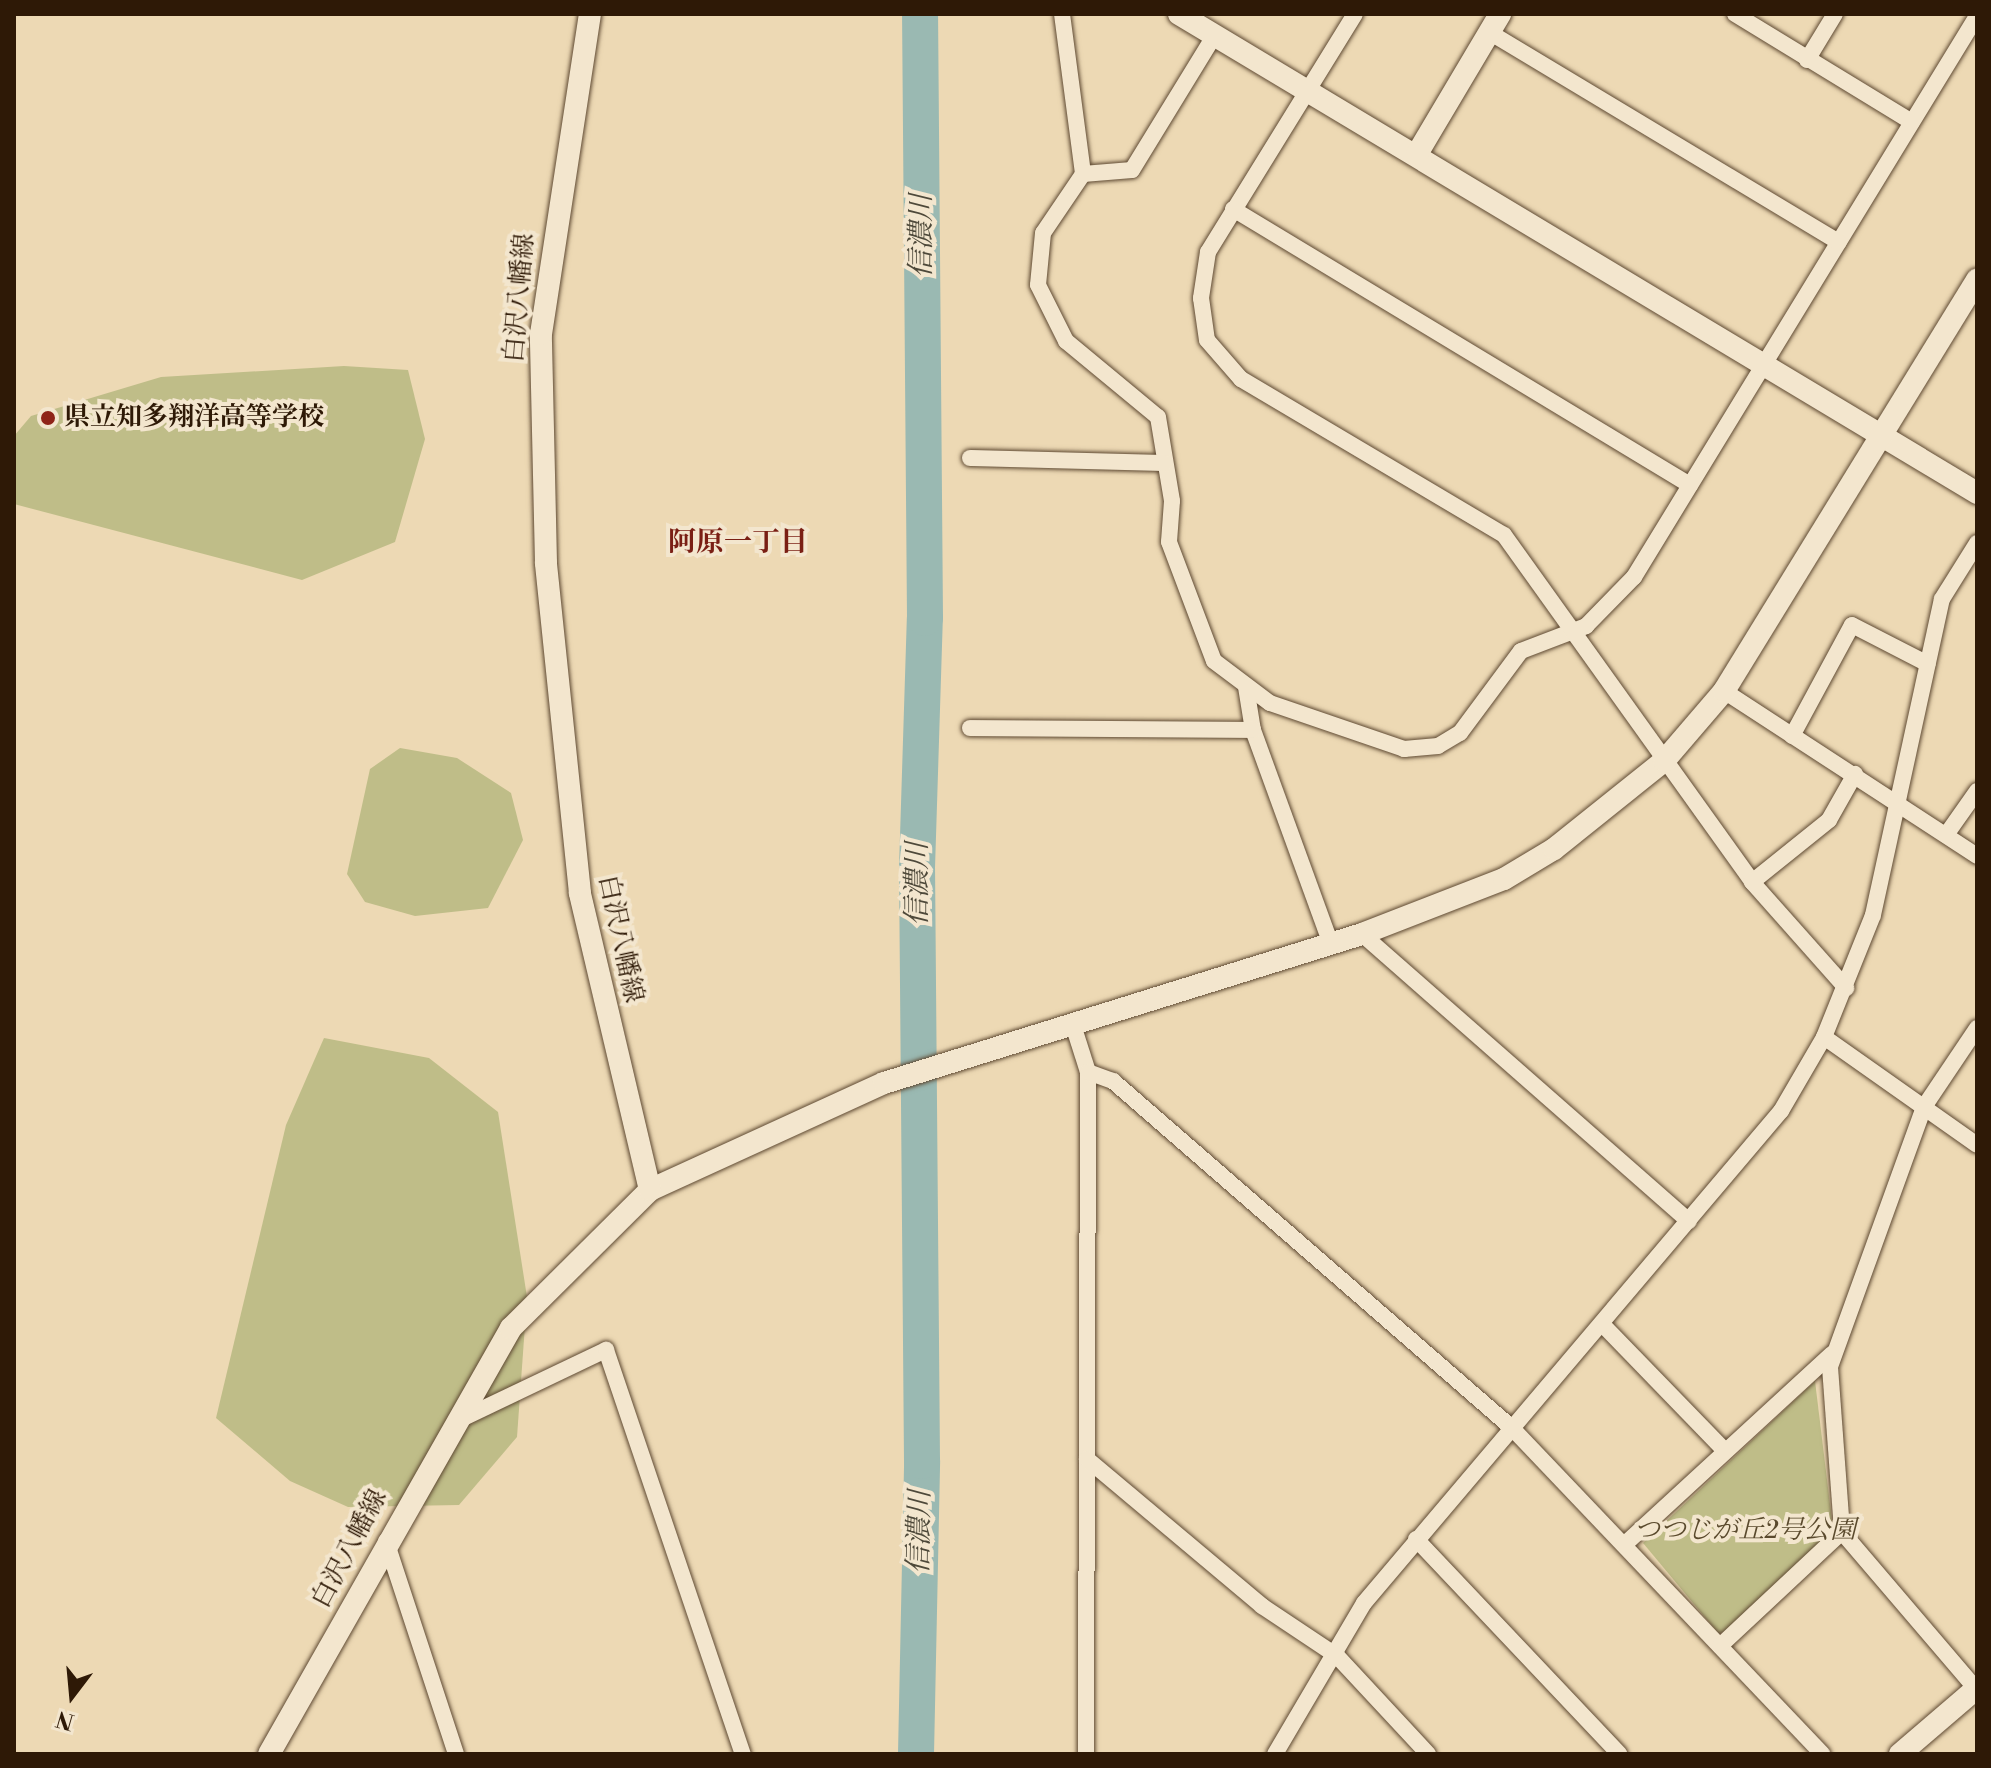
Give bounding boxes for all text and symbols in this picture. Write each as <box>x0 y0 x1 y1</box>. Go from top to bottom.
water label: 信濃川 <box>905 194 939 278</box>
street label: 白沢八幡線 <box>499 232 541 364</box>
place label: 県立知多翔洋高等学校 <box>64 402 324 434</box>
marker: 県立知多翔洋高等学校 <box>39 409 57 427</box>
district label: 阿原一丁目 <box>668 526 808 560</box>
water label: 信濃川 <box>901 842 935 926</box>
street label: 白沢八幡線 <box>591 872 649 1006</box>
street label: 白沢八幡線 <box>306 1484 394 1614</box>
water label: 信濃川 <box>902 1490 938 1574</box>
park label: つつじが丘2号公園 <box>1634 1515 1856 1547</box>
north arrow <box>32 1656 112 1736</box>
text: N <box>53 1704 77 1735</box>

